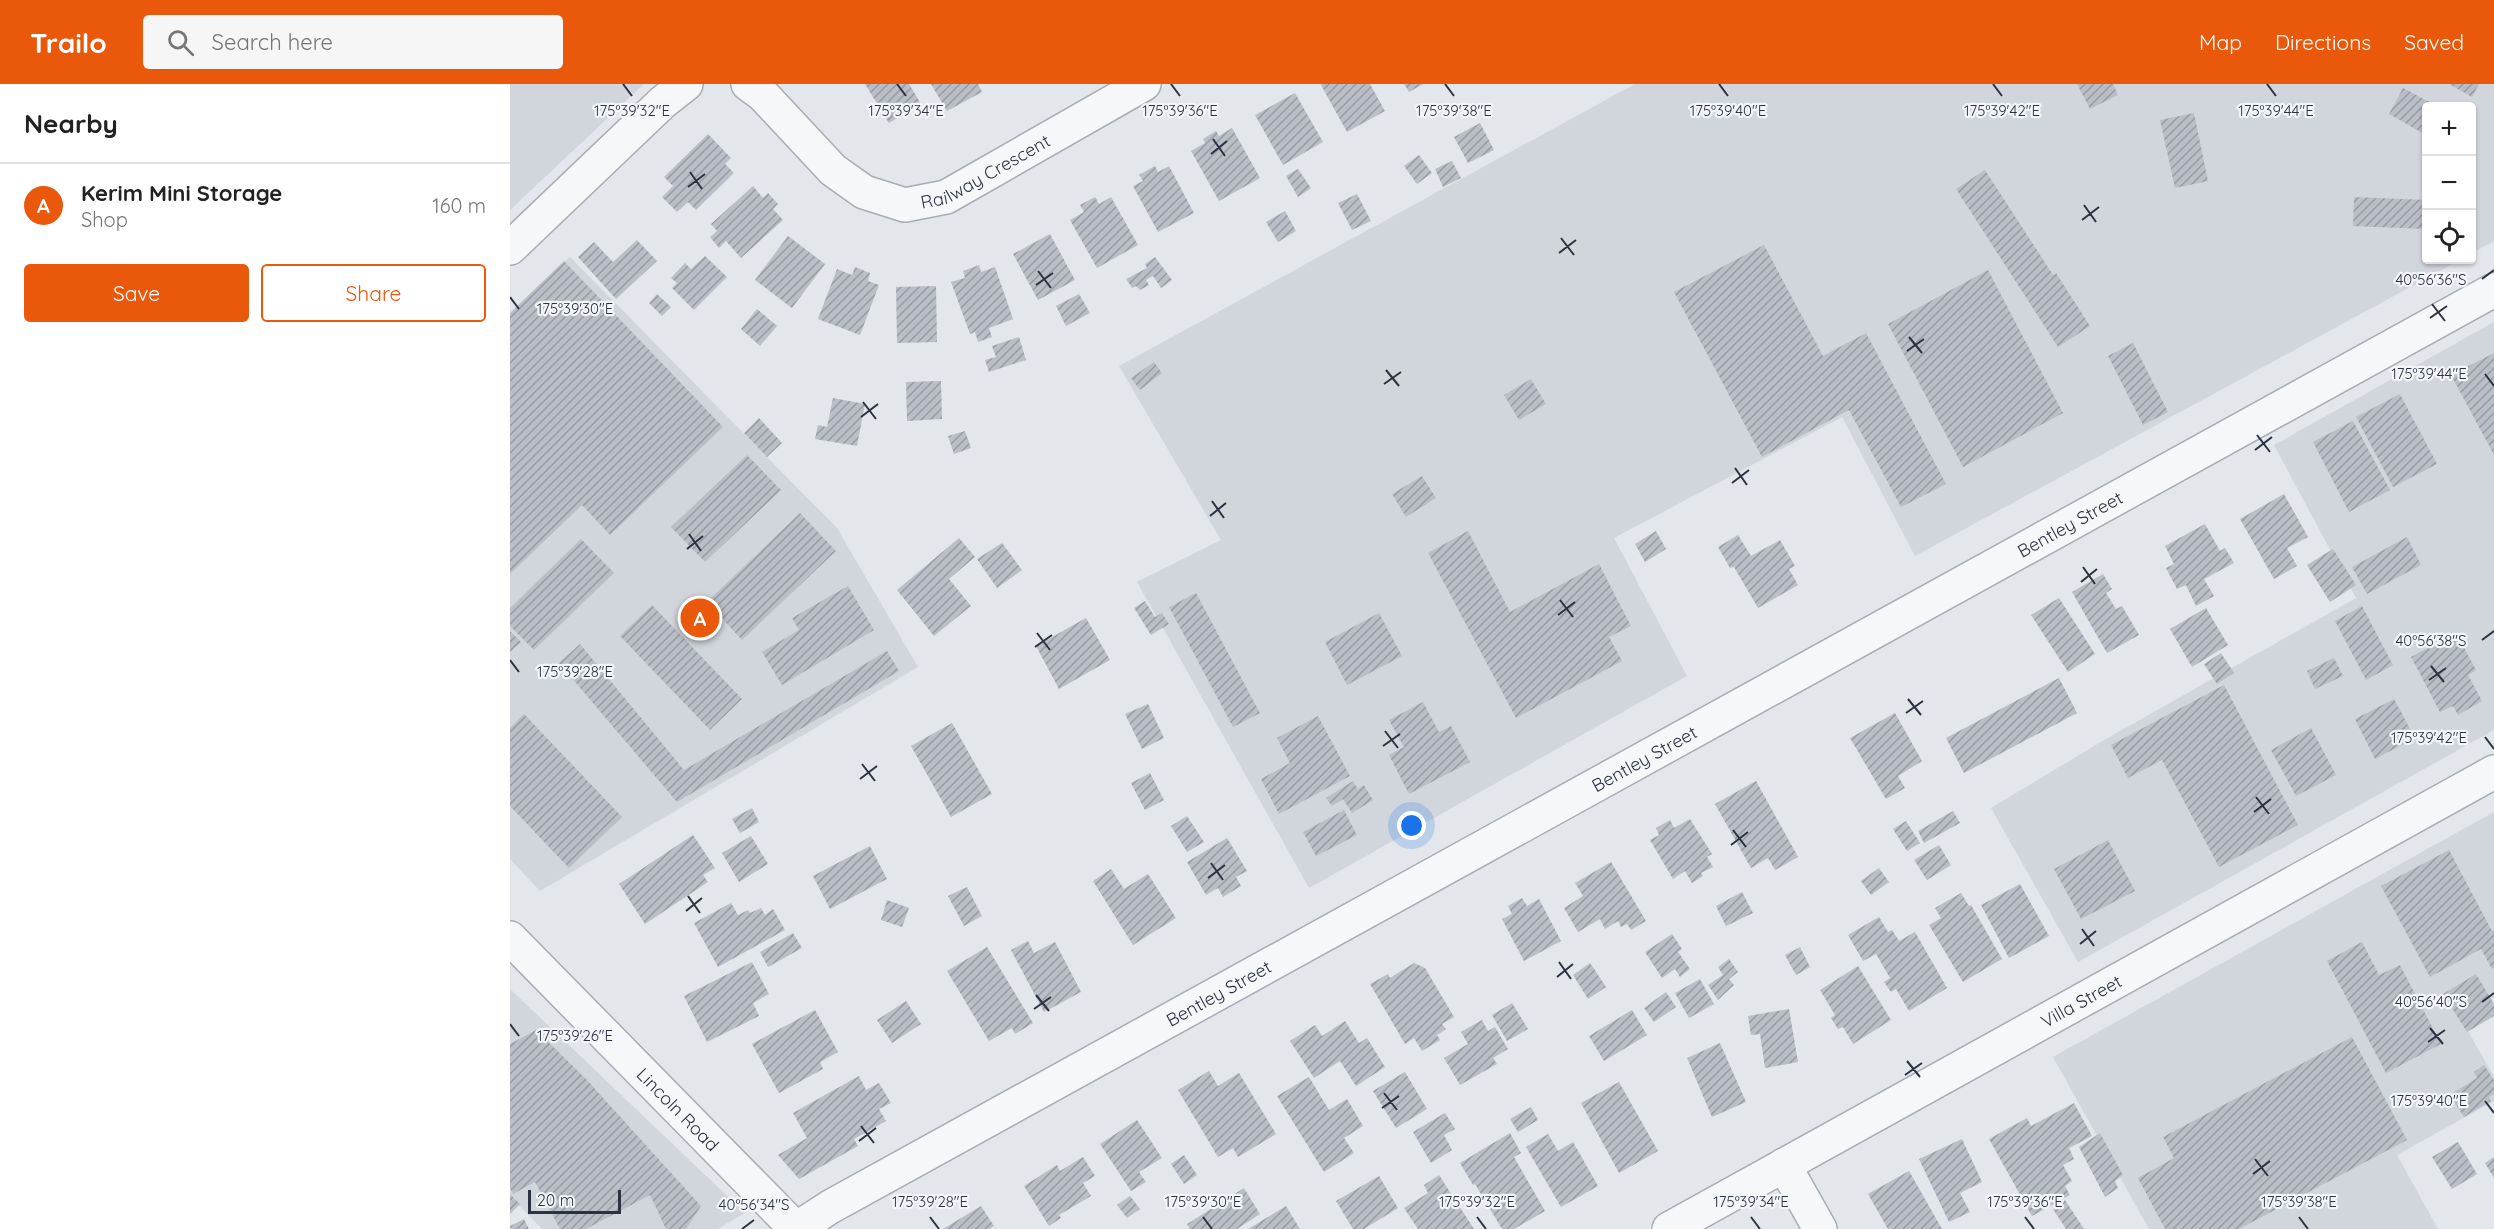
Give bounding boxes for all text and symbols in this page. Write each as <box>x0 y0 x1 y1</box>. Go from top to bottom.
search box <box>143 15 563 69</box>
text: Trailo <box>30 25 107 60</box>
icon: search <box>164 26 197 59</box>
text: Search here <box>212 28 333 56</box>
text: Map <box>2199 29 2242 55</box>
text: Directions <box>2275 29 2371 55</box>
text: Saved <box>2404 29 2464 55</box>
text: 175°39'32"E <box>594 101 670 120</box>
text: 175°39'34"E <box>868 101 944 120</box>
text: 175°39'36"E <box>1142 101 1218 120</box>
text: 175°39'38"E <box>1416 101 1492 120</box>
text: 175°39'40"E <box>1690 101 1766 120</box>
text: 175°39'42"E <box>1964 101 2040 120</box>
text: 175°39'44"E <box>2238 101 2314 120</box>
map controls <box>2422 102 2476 264</box>
button: + <box>2422 102 2476 156</box>
text: Nearby <box>24 107 118 140</box>
street label: Railway Crescent <box>919 129 1054 213</box>
button: − <box>2422 156 2476 210</box>
text: Kerim Mini Storage <box>81 179 282 207</box>
text: A <box>37 193 50 218</box>
text: 160 m <box>432 193 486 218</box>
text: Shop <box>81 207 128 232</box>
button: locate <box>2422 210 2476 264</box>
button: Save <box>24 264 249 322</box>
button: Share <box>261 264 486 322</box>
text: 40°56'36"S <box>2395 270 2467 289</box>
text: 175°39'30"E <box>537 299 613 318</box>
text: 175°39'44"E <box>2391 364 2467 383</box>
street label: Bentley Street <box>2013 486 2126 562</box>
pin: A <box>680 596 720 640</box>
text: 40°56'38"S <box>2395 631 2467 650</box>
text: 175°39'28"E <box>537 662 613 681</box>
street label: Bentley Street <box>1587 720 1701 797</box>
text: 175°39'42"E <box>2391 728 2467 747</box>
your location <box>1397 811 1426 840</box>
street label: Bentley Street <box>1162 955 1275 1031</box>
street label: Villa Street <box>2036 969 2126 1032</box>
text: 40°56'40"S <box>2395 992 2467 1011</box>
text: 175°39'26"E <box>537 1026 613 1045</box>
street label: Lincoln Road <box>632 1063 724 1156</box>
text: 175°39'40"E <box>2391 1091 2467 1110</box>
scale bar <box>528 1187 621 1214</box>
text: 20 m <box>537 1190 574 1210</box>
text: 175°39'28"E <box>892 1192 968 1211</box>
text: 175°39'30"E <box>1165 1192 1241 1211</box>
text: 175°39'32"E <box>1439 1192 1515 1211</box>
text: 175°39'34"E <box>1713 1192 1789 1211</box>
text: 175°39'36"E <box>1987 1192 2063 1211</box>
text: 175°39'38"E <box>2261 1192 2337 1211</box>
text: 40°56'34"S <box>719 1195 789 1214</box>

